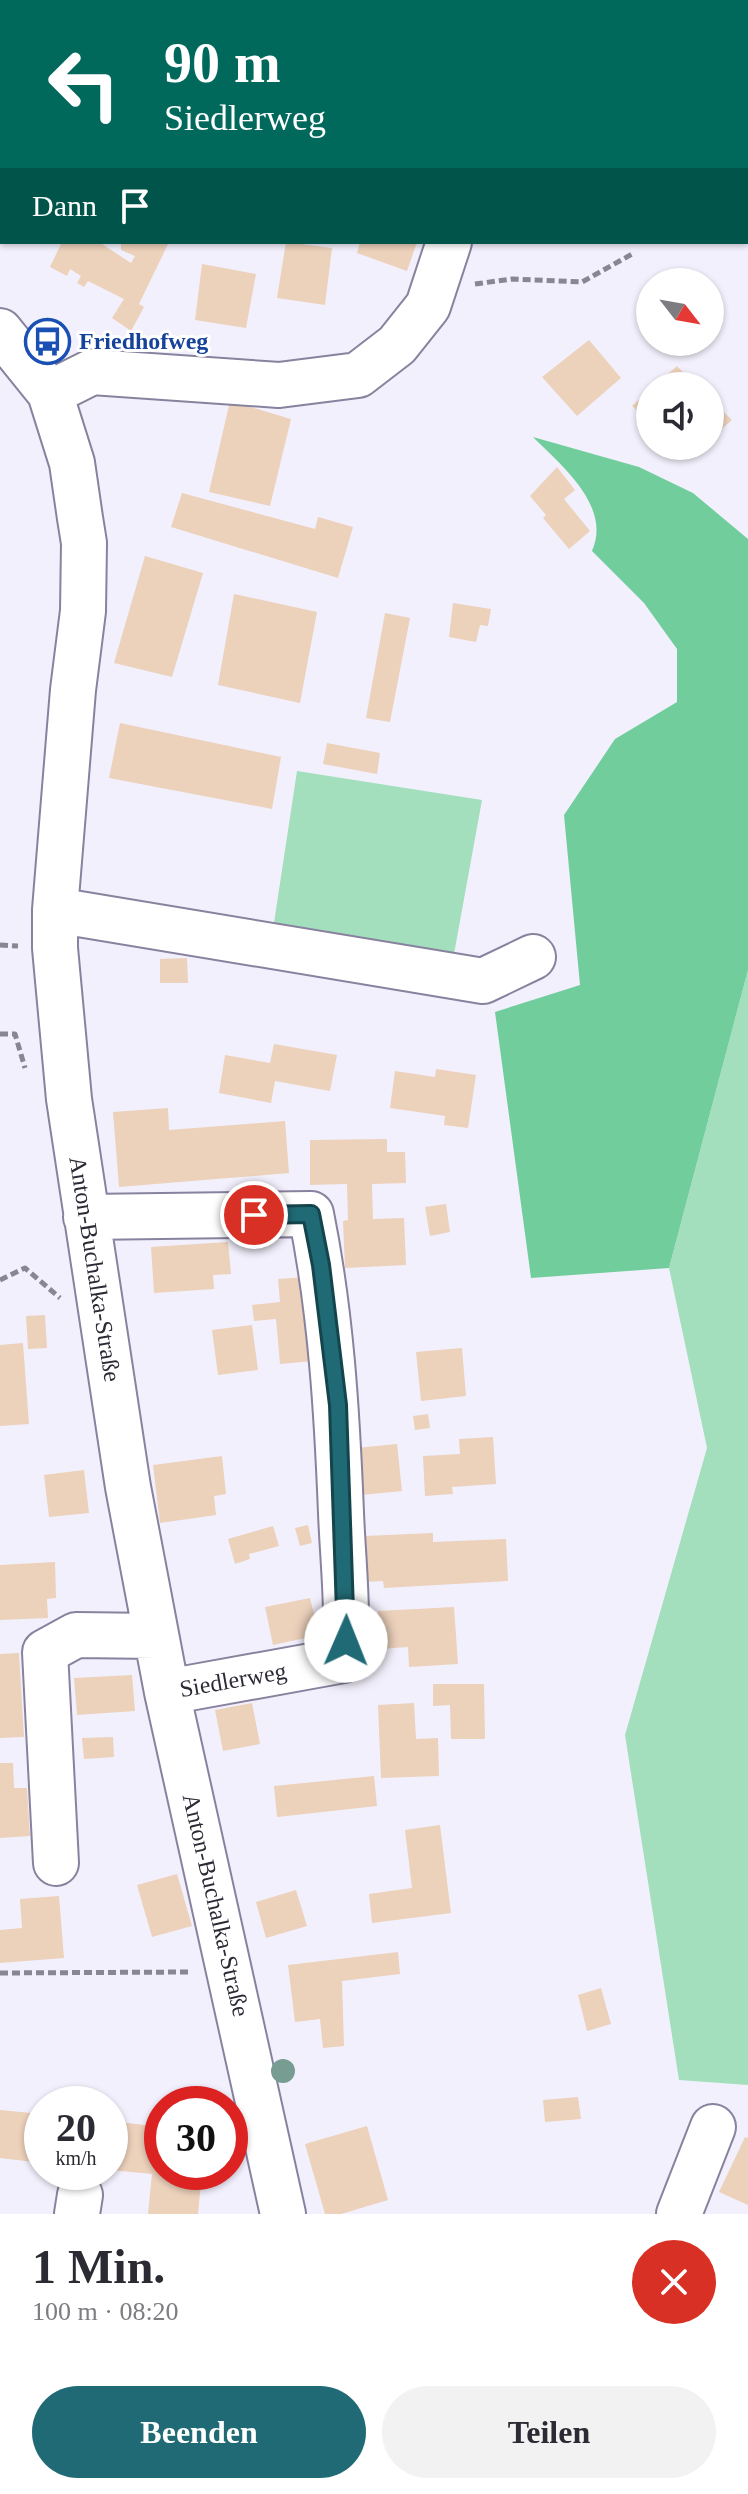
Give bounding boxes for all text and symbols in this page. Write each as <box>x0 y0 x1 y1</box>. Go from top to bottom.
icon: left <box>32 32 136 136</box>
text: 90 m <box>164 32 281 94</box>
text: Siedlerweg <box>164 98 326 138</box>
icon: arrive <box>113 184 157 228</box>
text: Dann <box>32 189 97 222</box>
north arrow <box>636 268 724 356</box>
map controls <box>636 268 724 460</box>
bus stop icon: Friedhofweg <box>24 317 72 365</box>
place label: Friedhofweg <box>79 328 208 354</box>
button: sound <box>636 372 724 460</box>
street label: Anton-Buchalka-Straße <box>64 1154 126 1384</box>
pin <box>220 1181 288 1249</box>
icon: arrive <box>232 1193 276 1237</box>
position arrow <box>304 1599 388 1683</box>
street label: Siedlerweg <box>178 1658 288 1702</box>
street label: Anton-Buchalka-Straße <box>178 1791 254 2019</box>
speed limit sign: 30 <box>144 2086 248 2190</box>
text: 20 <box>56 2105 96 2150</box>
text: km/h <box>55 2147 97 2169</box>
text: 1 Min. <box>32 2240 165 2293</box>
button: close <box>632 2240 716 2324</box>
text: 100 m · 08:20 <box>32 2297 179 2326</box>
button: Beenden <box>32 2386 366 2478</box>
button: Teilen <box>382 2386 716 2478</box>

